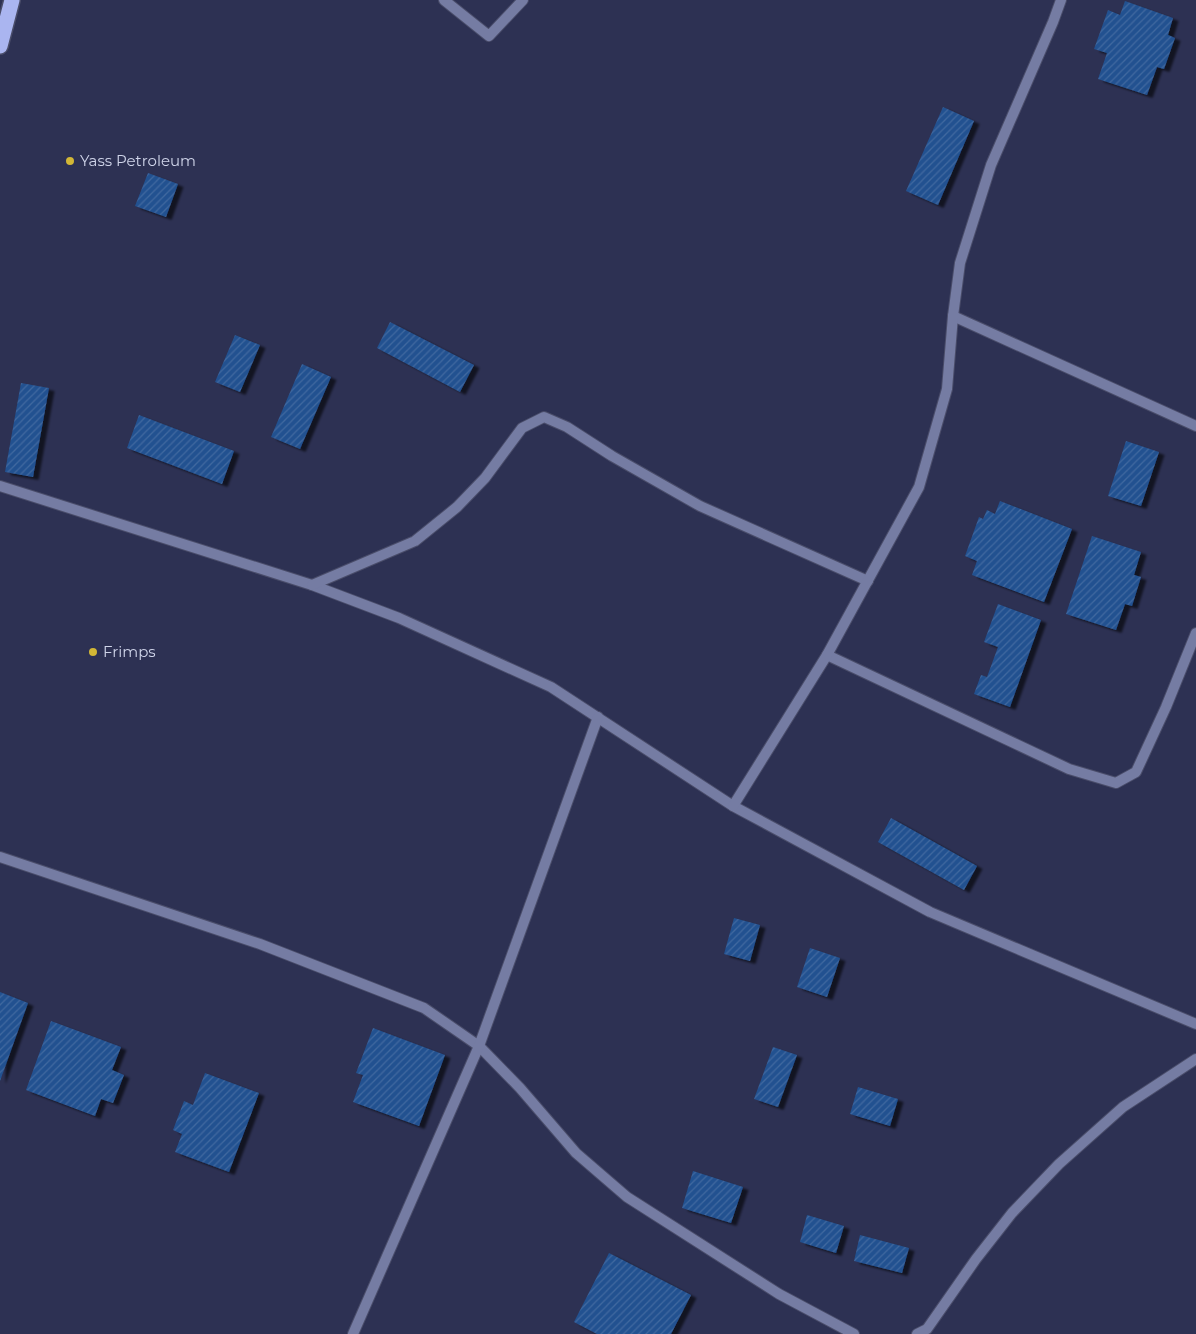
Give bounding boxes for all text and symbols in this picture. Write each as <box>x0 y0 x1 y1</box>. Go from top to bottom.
place label: Yass Petroleum <box>80 151 196 170</box>
marker: Yass Petroleum <box>64 155 76 167</box>
place label: Frimps <box>103 642 156 661</box>
marker: Frimps <box>87 646 99 658</box>

